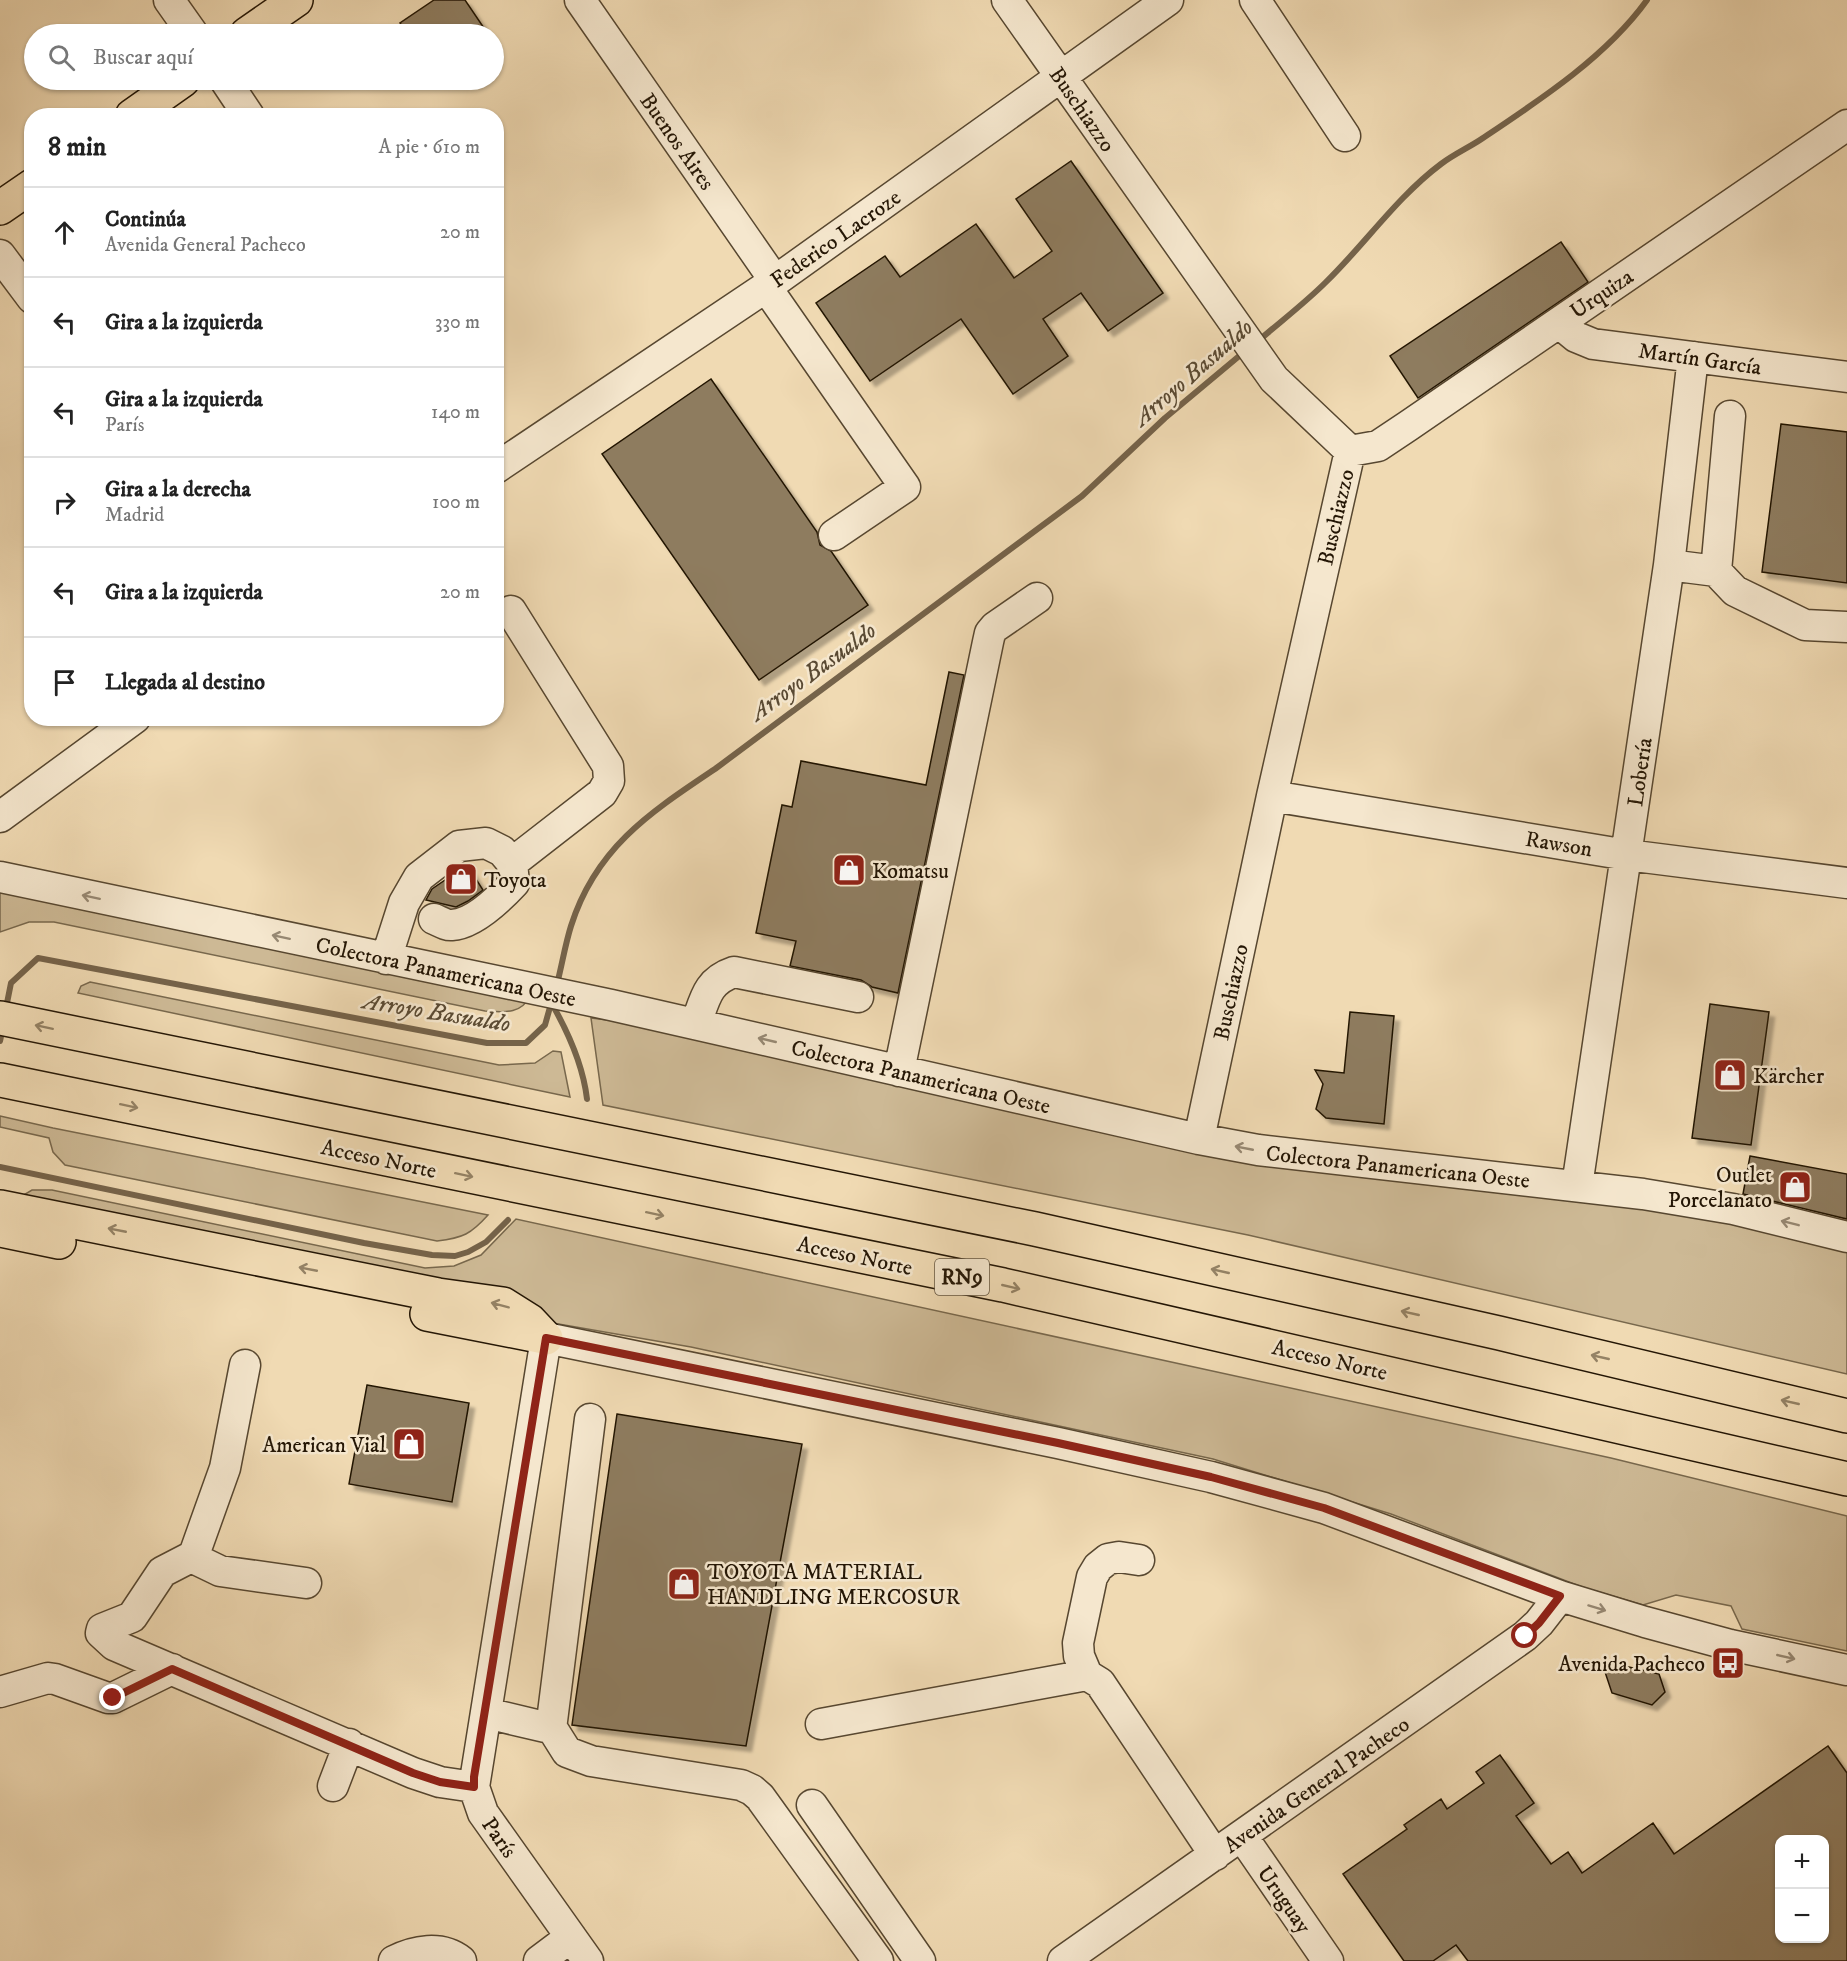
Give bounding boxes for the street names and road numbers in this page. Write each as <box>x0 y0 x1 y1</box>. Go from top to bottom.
street label: Buschiazzo <box>1043 62 1121 158</box>
street label: Buenos Aires <box>634 88 720 196</box>
street label: Federico Lacroze <box>765 184 906 294</box>
street label: Urquiza <box>1565 263 1639 325</box>
street label: Martín García <box>1637 337 1764 382</box>
street label: Buschiazzo <box>1312 467 1361 568</box>
street label: Lobería <box>1622 735 1659 808</box>
street label: Rawson <box>1523 826 1595 863</box>
street label: Colectora Panamericana Oeste <box>313 932 578 1013</box>
street label: Buschiazzo <box>1208 942 1255 1043</box>
street label: Colectora Panamericana Oeste <box>788 1034 1053 1120</box>
street label: Acceso Norte <box>318 1134 439 1185</box>
street label: Colectora Panamericana Oeste <box>1265 1140 1531 1195</box>
street label: Acceso Norte <box>794 1231 915 1282</box>
road number: RN9 <box>935 1259 989 1295</box>
street label: Acceso Norte <box>1269 1334 1390 1387</box>
street label: Avenida General Pacheco <box>1219 1711 1415 1860</box>
street label: París <box>475 1812 522 1863</box>
street label: Uruguay <box>1251 1861 1317 1939</box>

